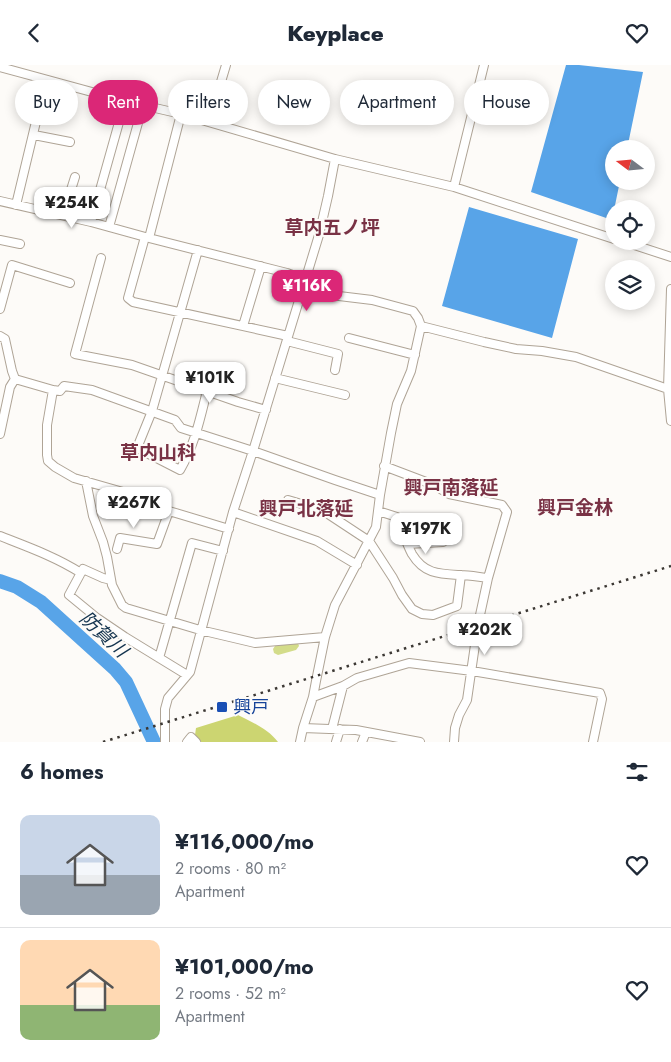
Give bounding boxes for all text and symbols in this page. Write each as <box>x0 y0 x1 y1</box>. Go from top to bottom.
text: Keyplace <box>287 17 384 49</box>
icon: back <box>20 19 48 47</box>
icon: heart <box>623 19 651 47</box>
chip: Buy <box>15 80 78 125</box>
chip: Rent <box>88 80 158 125</box>
chip: Filters <box>168 80 248 125</box>
chip: New <box>258 80 330 125</box>
chip: Apartment <box>340 80 454 125</box>
chip: House <box>464 80 549 125</box>
north arrow <box>605 140 655 190</box>
map controls <box>605 140 655 310</box>
pin: ¥254K <box>37 186 107 229</box>
text: ¥254K <box>45 191 99 214</box>
button: locate <box>605 200 655 250</box>
district label: 草内五ノ坪 <box>284 214 380 241</box>
button: layers <box>605 260 655 310</box>
pin: ¥116K <box>272 269 342 312</box>
text: ¥116K <box>283 274 331 297</box>
pin: ¥101K <box>175 361 245 404</box>
text: ¥101K <box>186 366 234 389</box>
district label: 草内山科 <box>120 439 196 466</box>
district label: 興戸南落延 <box>403 474 499 501</box>
pin: ¥267K <box>99 487 169 529</box>
text: ¥267K <box>108 491 160 514</box>
district label: 興戸金林 <box>537 494 613 521</box>
district label: 興戸北落延 <box>258 495 354 522</box>
pin: ¥197K <box>391 513 461 555</box>
text: ¥197K <box>401 517 451 540</box>
water label: 防賀川 <box>74 605 135 665</box>
pin: ¥202K <box>450 613 520 656</box>
text: ¥202K <box>458 618 512 641</box>
place label: 興戸 <box>233 694 269 720</box>
marker: 興戸 <box>215 700 229 714</box>
text: 6 homes <box>20 757 104 787</box>
icon: filters <box>623 758 651 786</box>
text: ¥116,000/mo <box>175 827 314 857</box>
icon: home <box>60 835 120 895</box>
icon: heart <box>623 851 651 879</box>
text: 2 rooms · 80 m² <box>175 857 286 880</box>
text: Apartment <box>175 880 245 903</box>
text: ¥101,000/mo <box>175 952 314 982</box>
icon: home <box>60 960 120 1020</box>
icon: heart <box>623 976 651 1004</box>
text: 2 rooms · 52 m² <box>175 982 286 1005</box>
text: Apartment <box>175 1005 245 1028</box>

